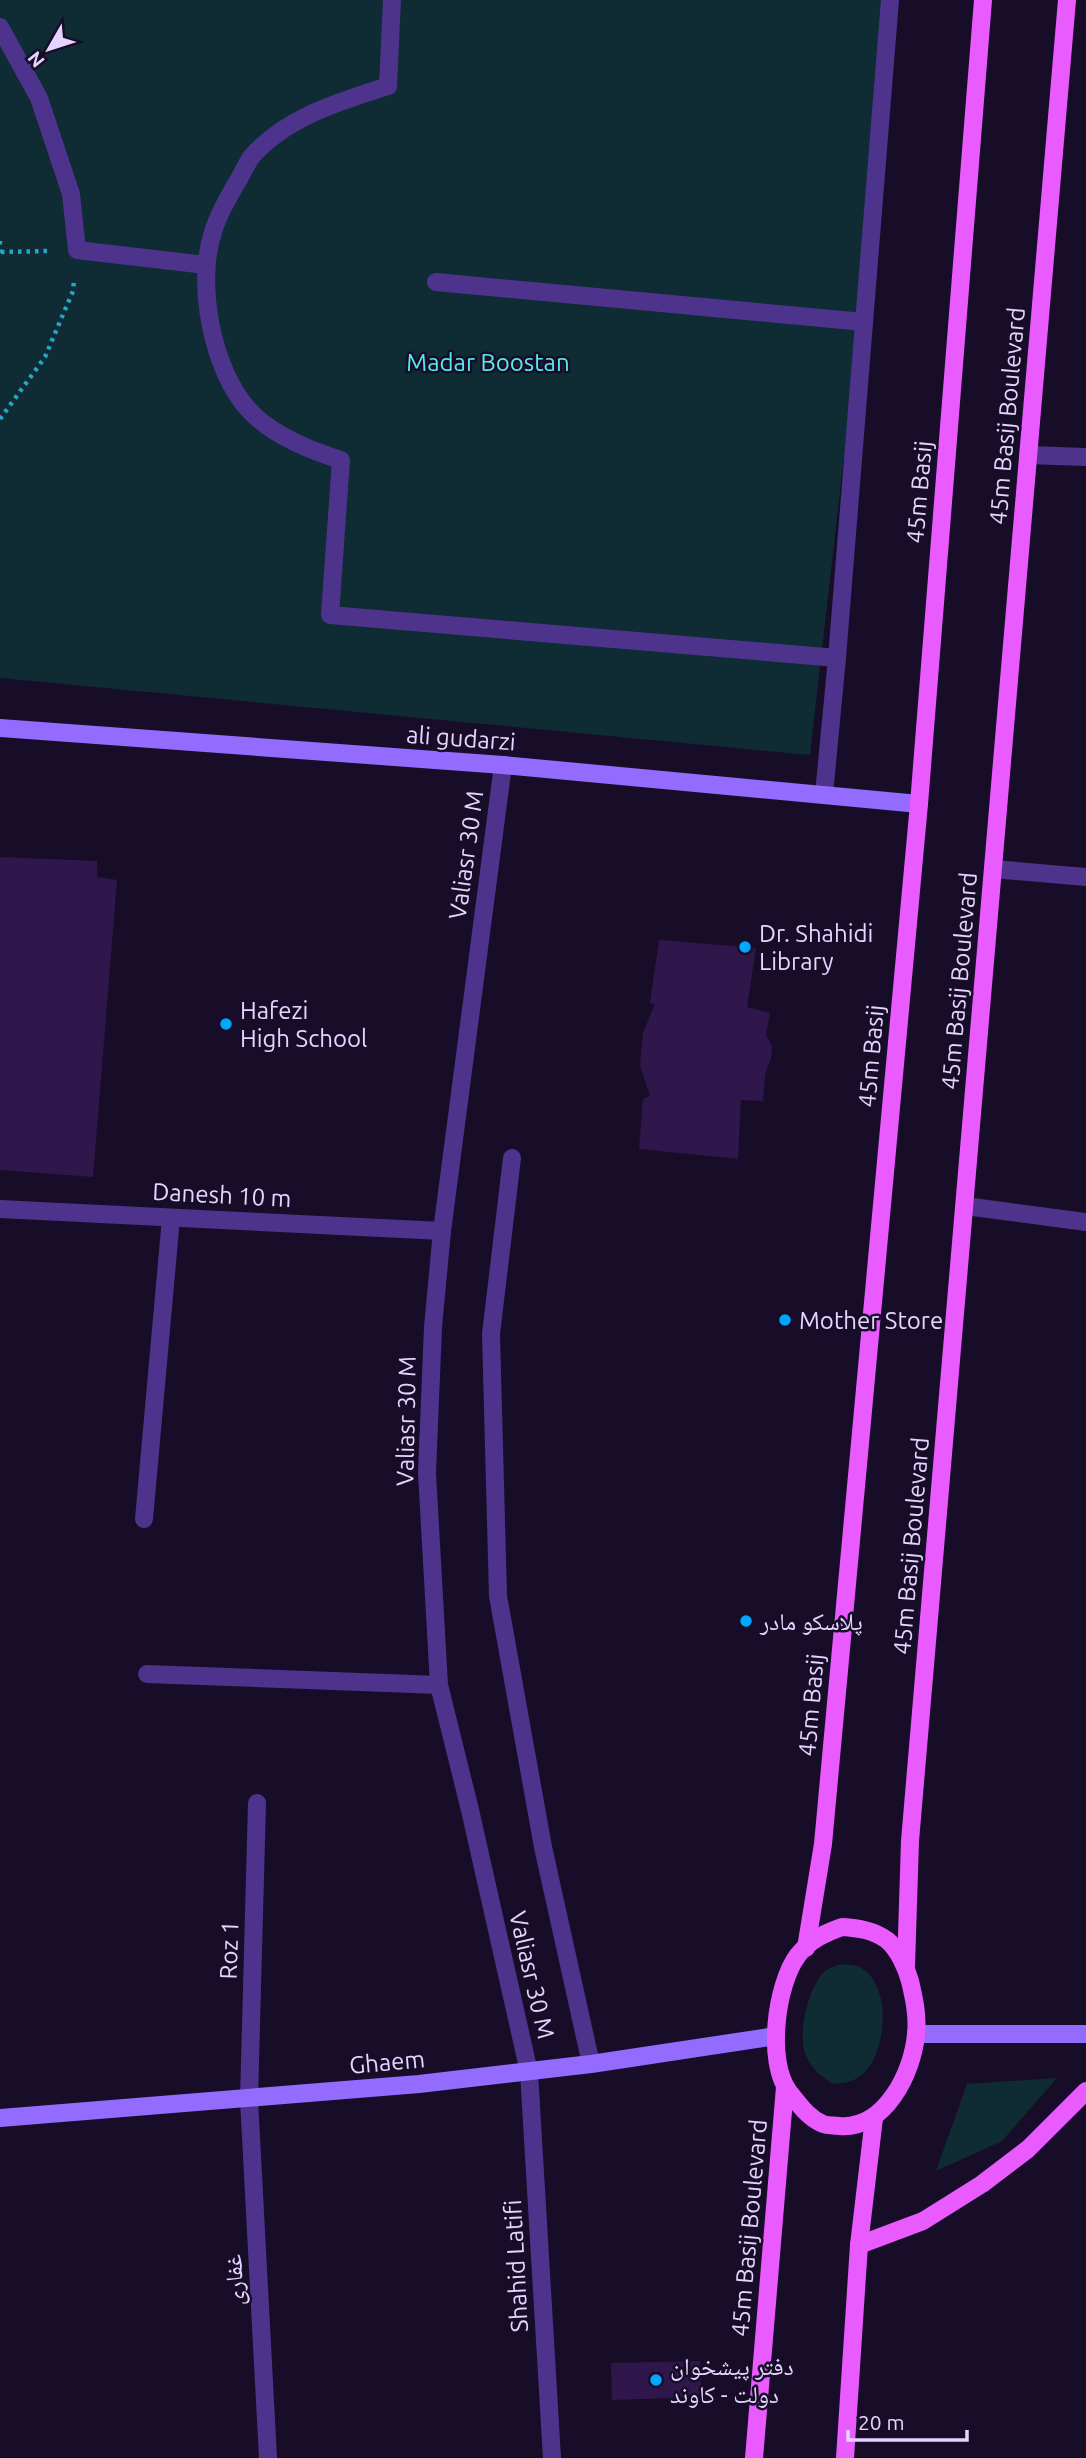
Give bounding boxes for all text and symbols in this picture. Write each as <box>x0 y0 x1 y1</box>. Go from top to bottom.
north arrow <box>14 14 84 84</box>
text: N <box>23 47 49 72</box>
street label: 45m Basij Boulevard <box>984 306 1030 526</box>
park label: Madar Boostan <box>406 349 570 376</box>
street label: 45m Basij <box>901 440 937 544</box>
street label: ali gudarzi <box>405 721 517 755</box>
street label: Valiasr 30 M <box>444 789 488 921</box>
street label: 45m Basij Boulevard <box>936 871 982 1091</box>
place label: Dr. Shahidi Library <box>759 920 873 975</box>
marker: Dr. Shahidi Library <box>737 939 753 955</box>
place label: Hafezi High School <box>240 997 367 1052</box>
street label: 45m Basij <box>853 1004 889 1108</box>
marker: Hafezi High School <box>218 1016 234 1032</box>
street label: Danesh 10 m <box>152 1178 292 1212</box>
place label: Mother Store <box>799 1307 943 1334</box>
marker: Mother Store <box>777 1312 793 1328</box>
street label: Valiasr 30 M <box>391 1356 421 1486</box>
street label: 45m Basij Boulevard <box>888 1436 934 1656</box>
place label: پلاسکو مادر <box>759 1608 863 1636</box>
marker: پلاسکو مادر <box>738 1613 754 1629</box>
street label: 45m Basij <box>793 1653 829 1757</box>
street label: Valiasr 30 M <box>504 1909 560 2041</box>
street label: Roz 1 <box>214 1920 244 1980</box>
street label: Ghaem <box>348 2045 426 2079</box>
street label: 45m Basij Boulevard <box>726 2118 772 2338</box>
street label: Shahid Latifi <box>499 2199 533 2333</box>
street label: غفاری <box>219 2253 250 2306</box>
place label: دفتر پیشخوان دولت - کاوند <box>670 2353 794 2408</box>
marker: دفتر پیشخوان دولت - کاوند <box>648 2372 664 2388</box>
scale bar <box>848 2398 967 2442</box>
text: 20 m <box>858 2410 905 2434</box>

